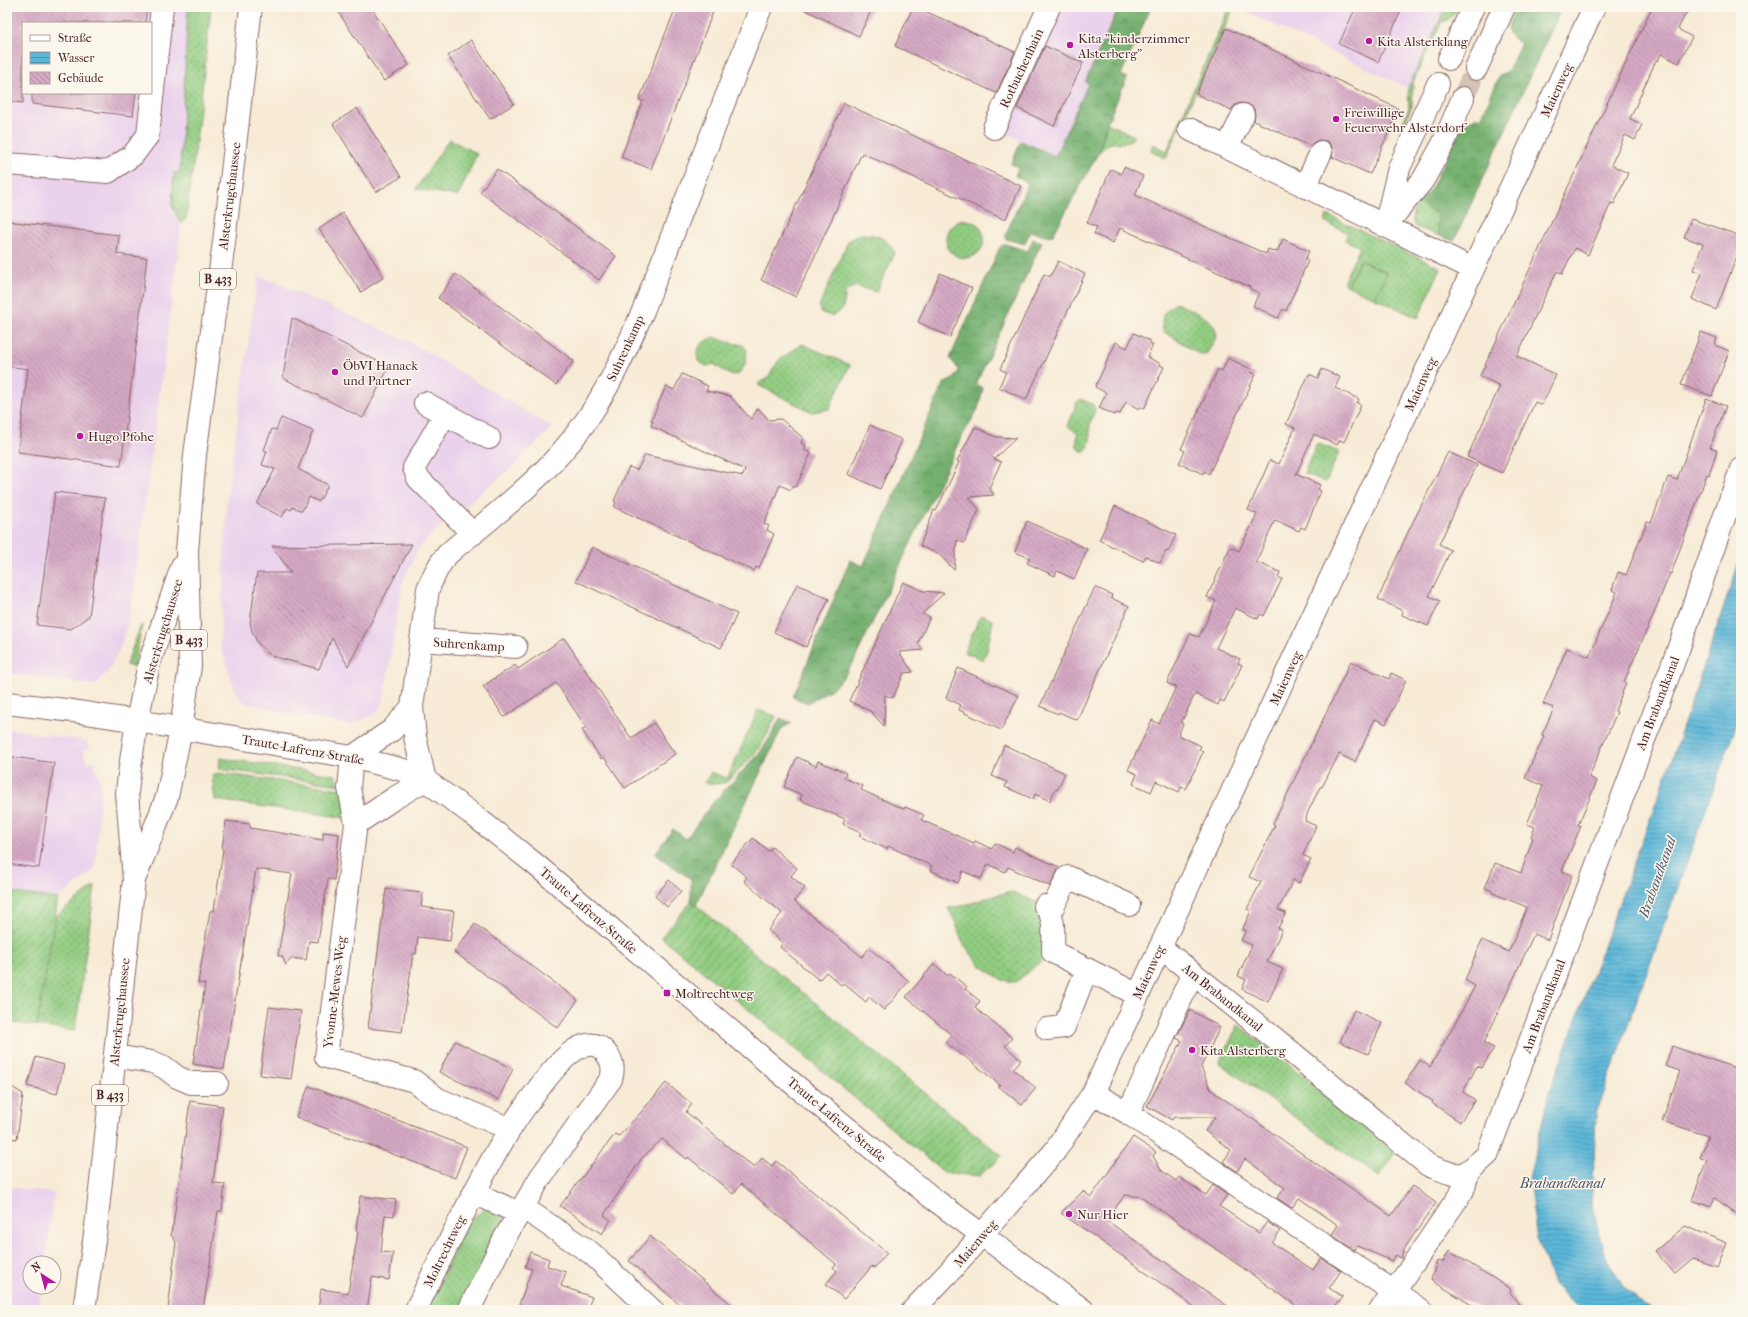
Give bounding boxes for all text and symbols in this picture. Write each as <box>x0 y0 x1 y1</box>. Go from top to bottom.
legend <box>22 22 152 94</box>
street label: Rotbuchenhain <box>996 26 1047 110</box>
text: Straße <box>58 31 92 45</box>
place label: Kita "kinderzimmer Alsterberg" <box>1077 31 1190 61</box>
place label: Kita Alsterklang <box>1377 34 1469 49</box>
marker: Kita Alsterklang <box>1364 36 1374 46</box>
marker: Kita "kinderzimmer Alsterberg" <box>1065 40 1075 50</box>
text: Wasser <box>57 51 95 65</box>
street label: Maienweg <box>1537 60 1576 120</box>
text: Gebäude <box>58 71 103 85</box>
place label: Freiwillige Feuerwehr Alsterdorf <box>1344 105 1467 135</box>
marker: Freiwillige Feuerwehr Alsterdorf <box>1331 114 1341 124</box>
street label: Alsterkrugchaussee <box>215 141 244 252</box>
road number: B 433 <box>200 269 236 289</box>
street label: Suhrenkamp <box>604 313 647 384</box>
street label: Maienweg <box>1401 354 1440 414</box>
place label: ÖbVI Hanack und Partner <box>342 358 418 388</box>
marker: ÖbVI Hanack und Partner <box>330 367 340 377</box>
place label: Hugo Pfohe <box>88 429 154 444</box>
marker: Hugo Pfohe <box>75 431 85 441</box>
street label: Alsterkrugchaussee <box>139 576 186 686</box>
road number: B 433 <box>171 630 207 650</box>
street label: Suhrenkamp <box>433 635 505 654</box>
street label: Maienweg <box>1266 648 1305 708</box>
street label: Am Brabandkanal <box>1632 654 1682 753</box>
street label: Traute-Lafrenz-Straße <box>240 731 366 768</box>
water label: Brabandkanal <box>1635 833 1680 921</box>
street label: Traute-Lafrenz-Straße <box>537 864 641 957</box>
street label: Yvonne-Mewes-Weg <box>320 934 349 1050</box>
street label: Maienweg <box>1129 942 1168 1002</box>
street label: Alsterkrugchaussee <box>106 957 133 1068</box>
street label: Am Brabandkanal <box>1518 957 1568 1056</box>
street label: Am Brabandkanal <box>1179 960 1266 1035</box>
place label: Moltrechtweg <box>675 986 755 1001</box>
marker: Moltrechtweg <box>662 988 672 998</box>
place label: Kita Alsterberg <box>1200 1043 1287 1058</box>
marker: Kita Alsterberg <box>1187 1045 1197 1055</box>
street label: Traute-Lafrenz-Straße <box>784 1074 890 1165</box>
road number: B 433 <box>92 1085 128 1105</box>
water label: Brabandkanal <box>1519 1175 1606 1192</box>
place label: Nur Hier <box>1077 1207 1129 1222</box>
marker: Nur Hier <box>1064 1209 1074 1219</box>
street label: Moltrechtweg <box>420 1212 469 1290</box>
street label: Maienweg <box>951 1216 1001 1270</box>
north arrow <box>22 1255 62 1295</box>
text: N <box>29 1259 44 1275</box>

